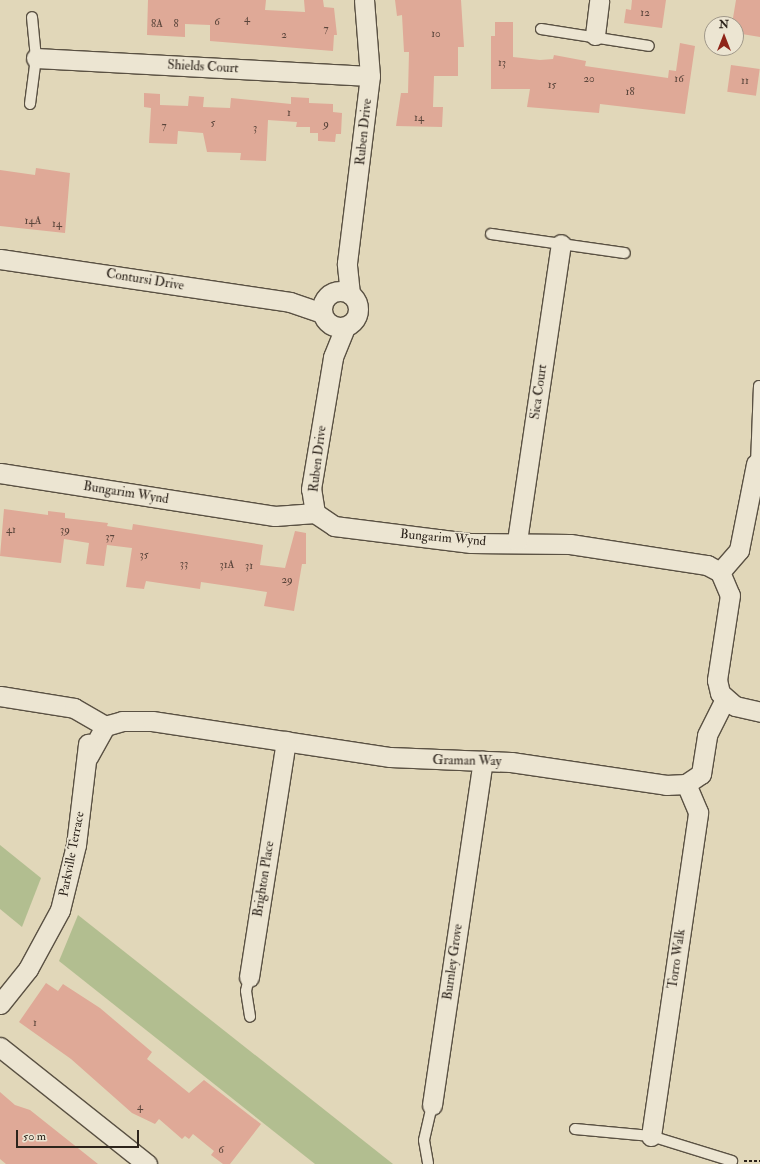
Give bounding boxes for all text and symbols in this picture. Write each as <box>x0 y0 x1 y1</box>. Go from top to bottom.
house number: 12 <box>640 6 650 20</box>
house number: 4 <box>244 12 250 26</box>
house number: 6 <box>214 15 220 29</box>
north arrow <box>704 16 744 56</box>
house number: 8A <box>151 17 163 31</box>
house number: 8 <box>173 17 179 31</box>
text: N <box>719 18 729 31</box>
house number: 7 <box>323 22 329 36</box>
house number: 10 <box>431 27 441 41</box>
house number: 2 <box>281 28 287 42</box>
house number: 13 <box>498 56 506 70</box>
street label: Shields Court <box>167 57 239 77</box>
house number: 20 <box>583 72 595 86</box>
house number: 16 <box>674 72 684 86</box>
house number: 11 <box>741 74 749 88</box>
house number: 15 <box>548 78 556 92</box>
house number: 18 <box>625 85 635 99</box>
street label: Ruben Drive <box>353 98 375 166</box>
house number: 1 <box>287 106 291 120</box>
house number: 14 <box>414 111 424 125</box>
house number: 5 <box>211 116 215 130</box>
house number: 9 <box>323 117 329 131</box>
house number: 7 <box>161 119 167 133</box>
house number: 3 <box>253 121 257 135</box>
house number: 14A <box>25 214 41 228</box>
house number: 14 <box>52 217 62 231</box>
street label: Contursi Drive <box>105 266 185 294</box>
street label: Sica Court <box>527 363 551 421</box>
street label: Ruben Drive <box>306 425 330 493</box>
street label: Bungarim Wynd <box>82 479 170 507</box>
house number: 41 <box>6 523 16 537</box>
house number: 39 <box>60 523 70 537</box>
street label: Bungarim Wynd <box>399 526 487 550</box>
house number: 37 <box>105 530 115 544</box>
house number: 35 <box>139 548 149 562</box>
house number: 33 <box>180 557 188 571</box>
house number: 31A <box>219 558 235 572</box>
house number: 31 <box>245 559 253 573</box>
house number: 29 <box>281 573 293 587</box>
street label: Graman Way <box>432 753 502 769</box>
street label: Parkville Terrace <box>56 810 88 898</box>
street label: Brighton Place <box>250 840 278 918</box>
street label: Burnley Grove <box>440 923 466 1001</box>
street label: Torro Walk <box>665 928 689 990</box>
house number: 1 <box>33 1016 37 1030</box>
house number: 4 <box>137 1100 143 1114</box>
scale bar <box>18 1122 141 1148</box>
text: 50 m <box>23 1129 46 1144</box>
house number: 6 <box>218 1143 224 1157</box>

